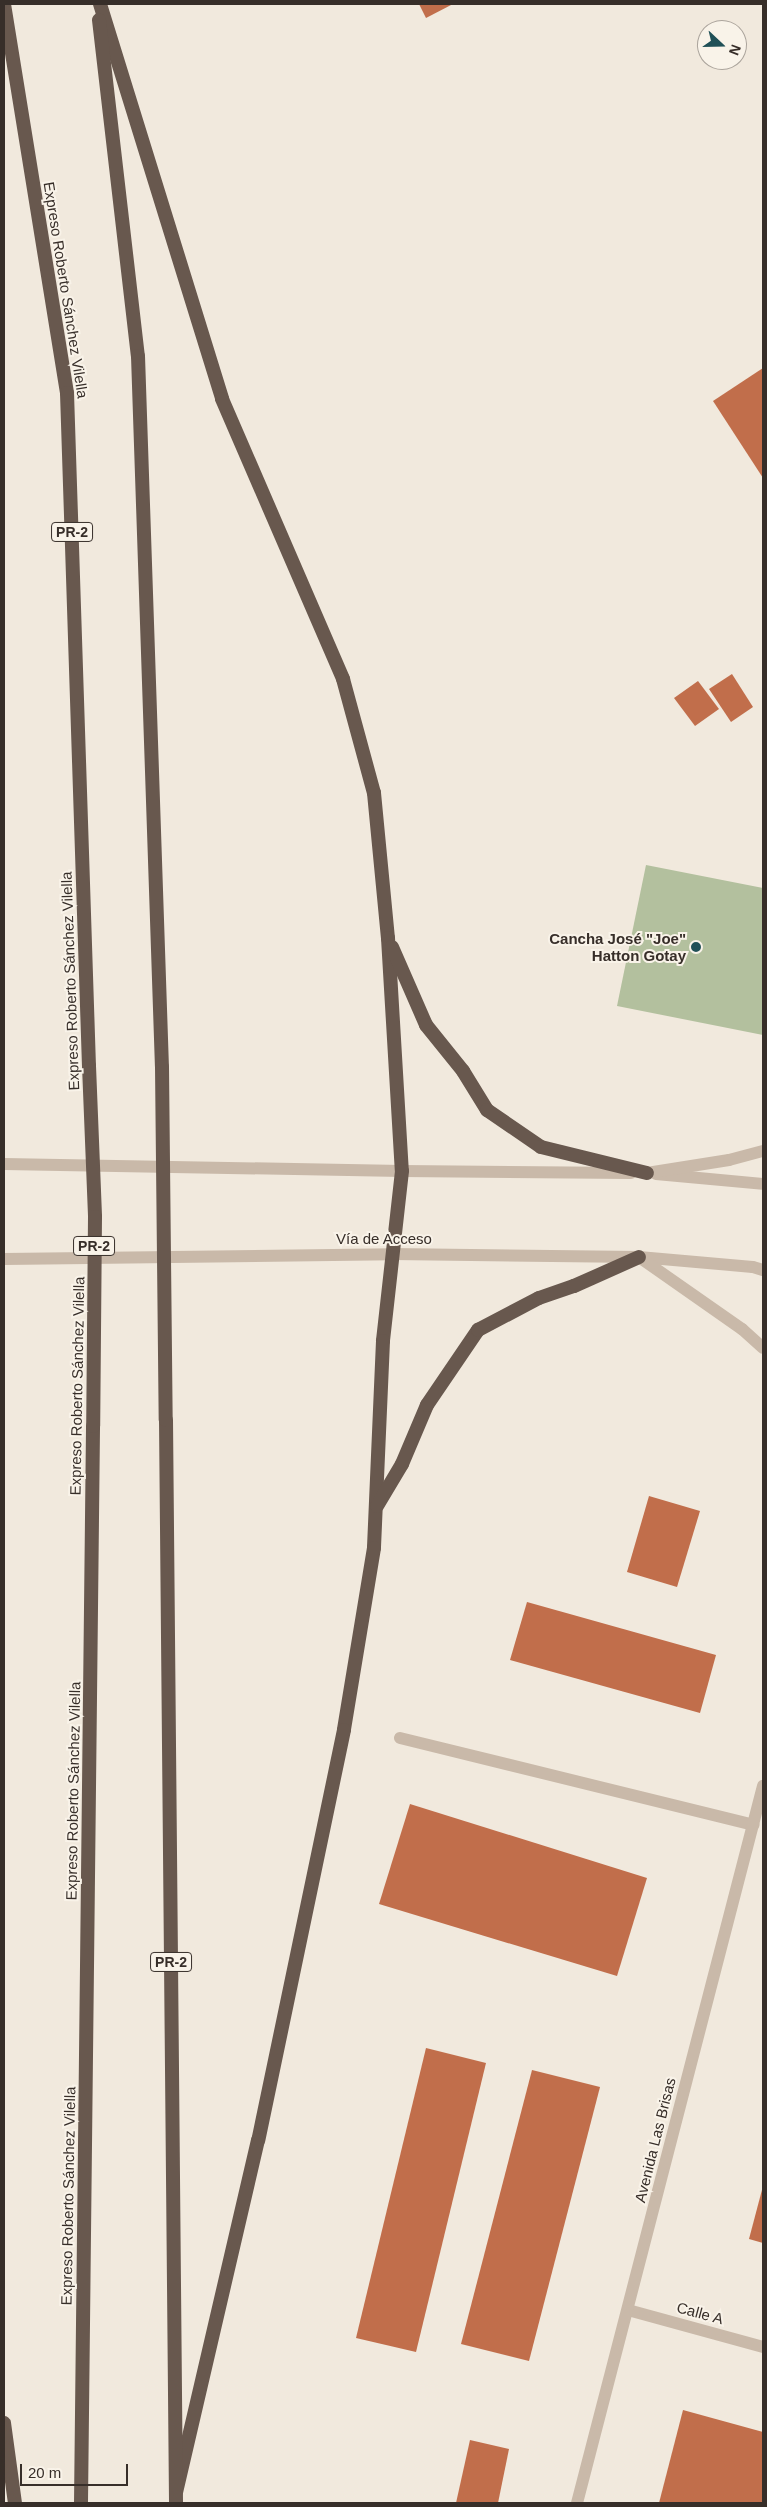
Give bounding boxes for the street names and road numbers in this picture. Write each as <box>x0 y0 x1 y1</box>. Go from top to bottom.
street label: Expreso Roberto Sánchez Vilella <box>40 180 92 400</box>
road number: PR-2 <box>51 520 93 544</box>
street label: Expreso Roberto Sánchez Vilella <box>57 871 83 1091</box>
street label: Vía de Acceso <box>336 1230 432 1248</box>
road number: PR-2 <box>73 1234 115 1258</box>
street label: Expreso Roberto Sánchez Vilella <box>66 1276 88 1496</box>
street label: Expreso Roberto Sánchez Vilella <box>62 1681 84 1901</box>
road number: PR-2 <box>150 1950 192 1974</box>
street label: Avenida Las Brisas <box>631 2076 679 2204</box>
street label: Expreso Roberto Sánchez Vilella <box>57 2086 79 2306</box>
street label: Calle A <box>674 2298 726 2328</box>

